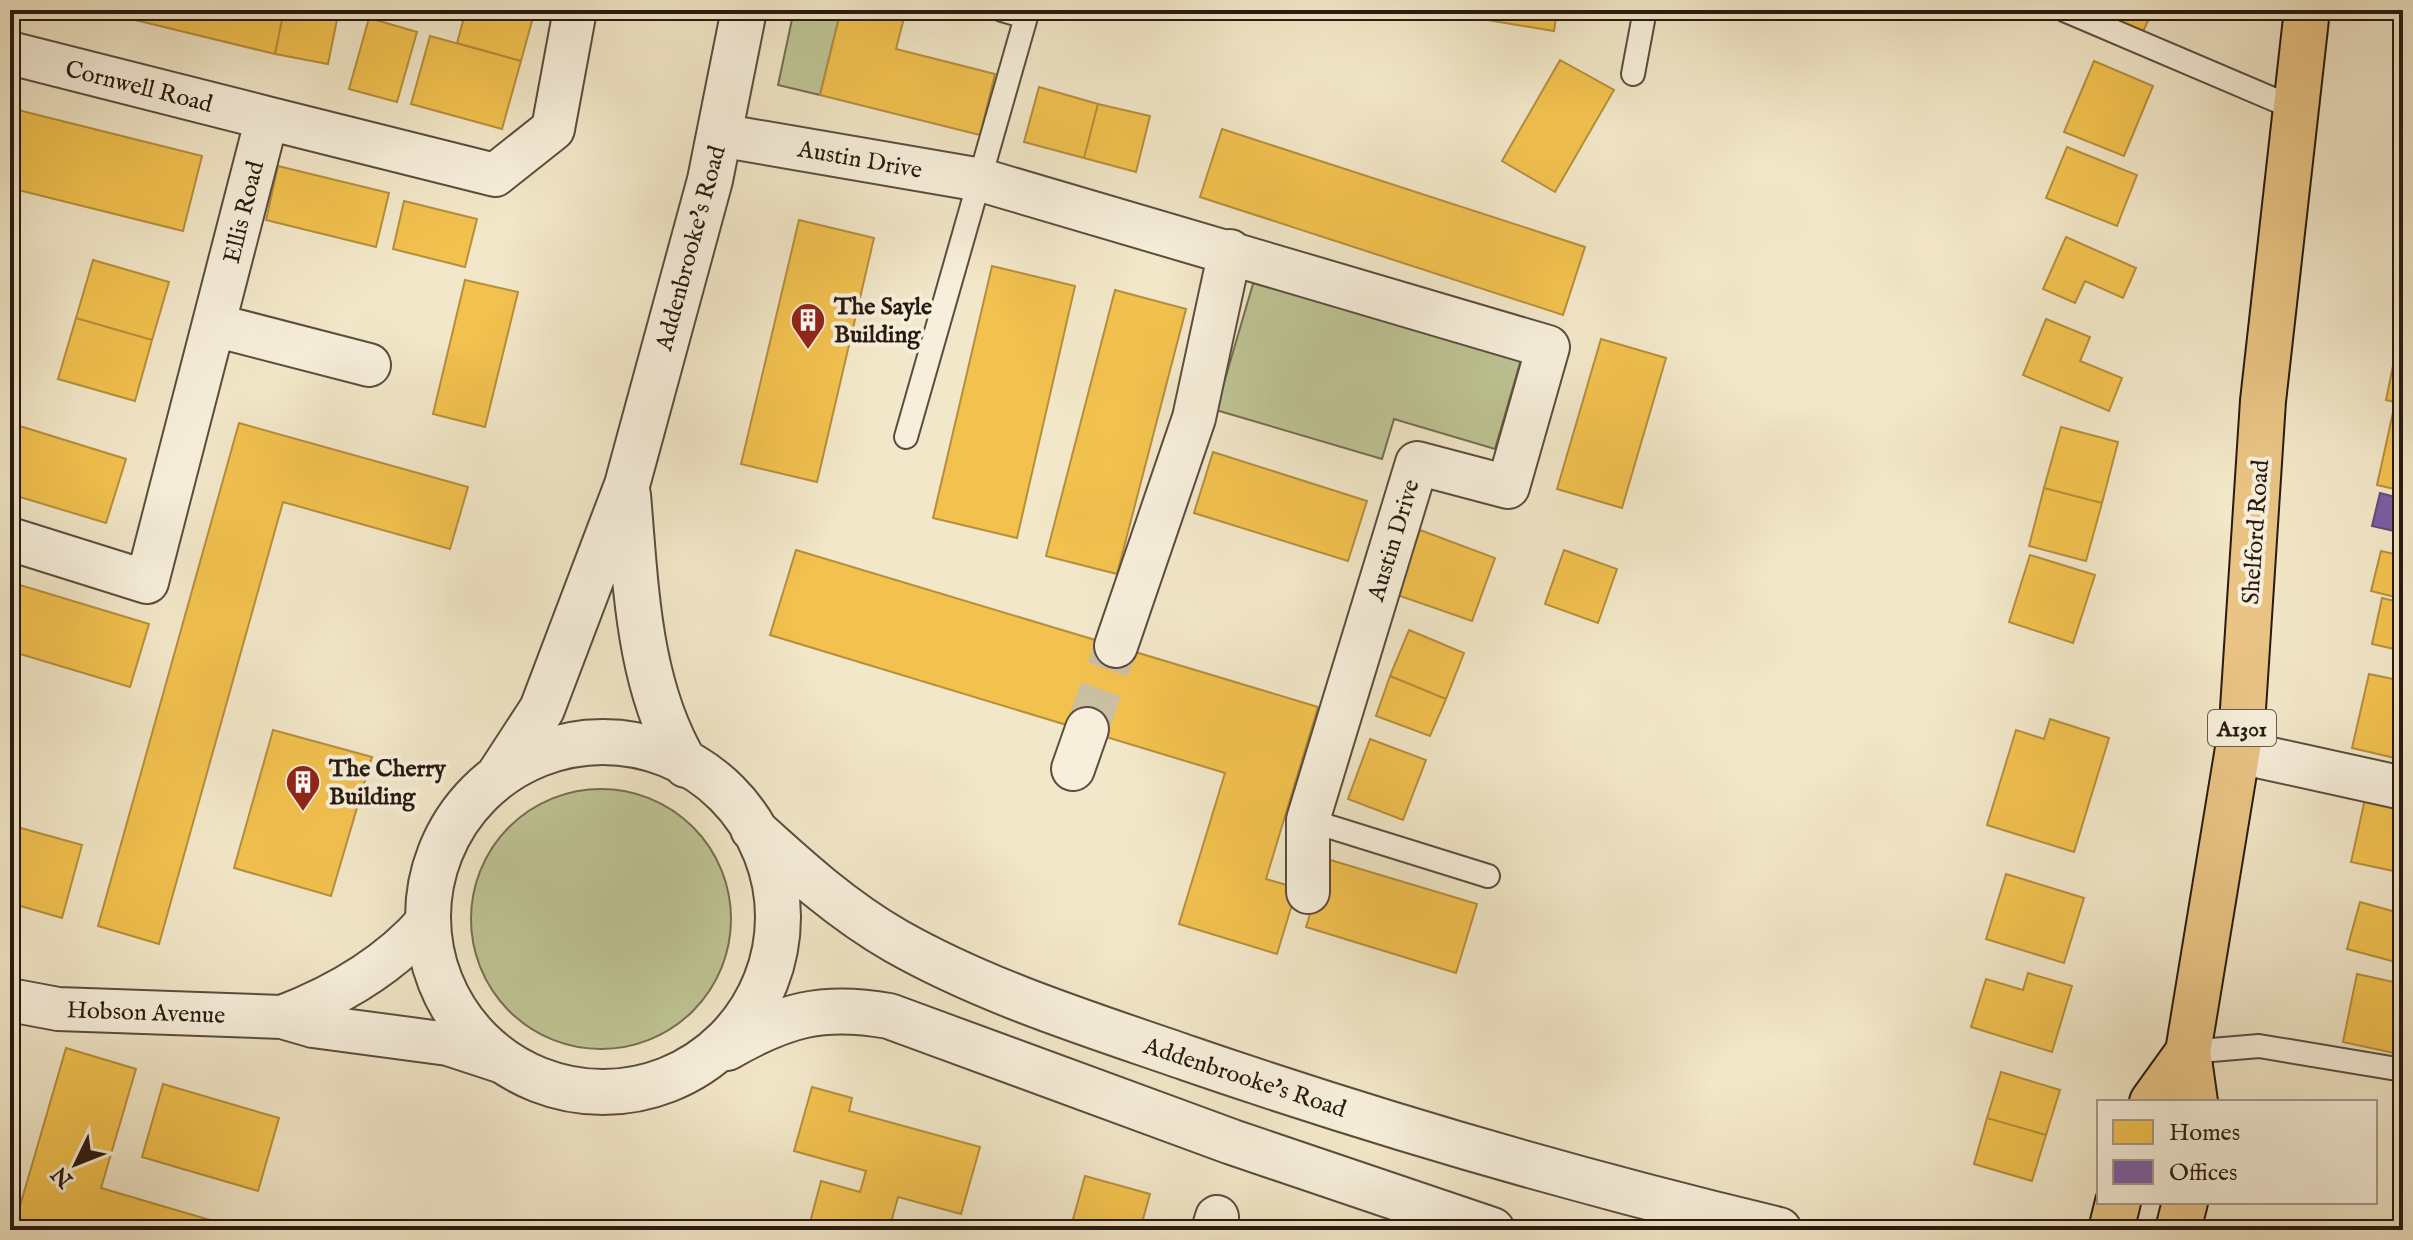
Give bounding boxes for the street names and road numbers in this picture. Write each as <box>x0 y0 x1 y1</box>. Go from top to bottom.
street label: Cornwell Road <box>62 54 216 121</box>
street label: Austin Drive <box>794 134 924 187</box>
street label: Addenbrooke's Road <box>649 142 734 355</box>
street label: Ellis Road <box>217 158 272 267</box>
street label: Shelford Road <box>2236 458 2277 606</box>
street label: Austin Drive <box>1361 476 1428 606</box>
road number: A1301 <box>2208 710 2276 746</box>
street label: Hobson Avenue <box>66 995 226 1032</box>
street label: Addenbrooke's Road <box>1138 1031 1350 1126</box>

